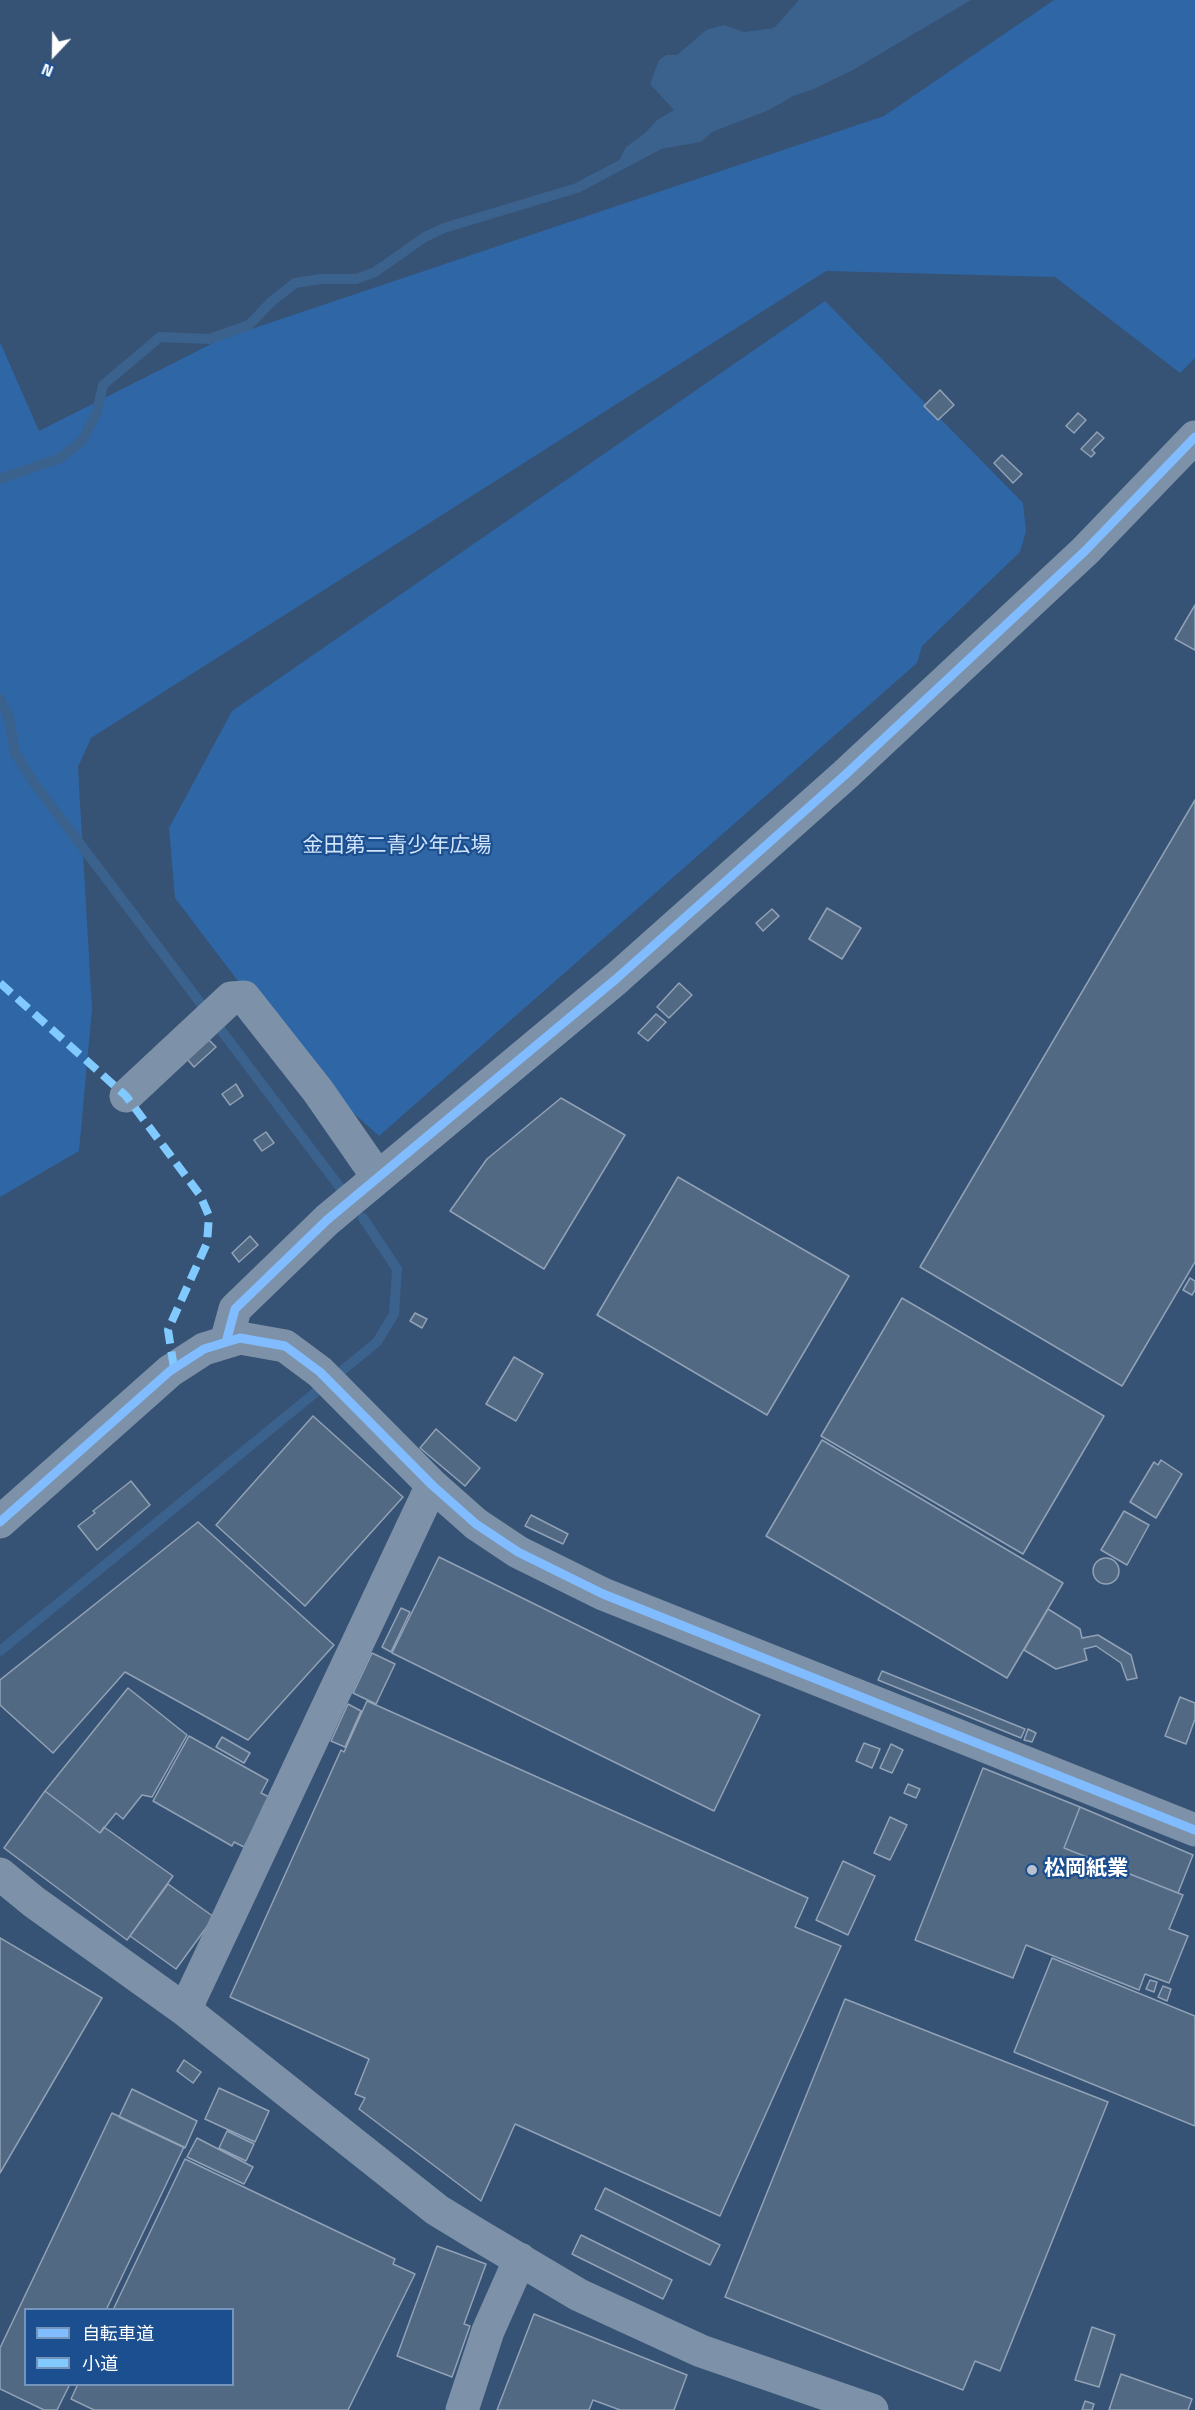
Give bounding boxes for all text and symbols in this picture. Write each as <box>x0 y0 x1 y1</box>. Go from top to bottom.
north arrow <box>24 24 84 84</box>
text: N <box>38 57 57 84</box>
park label: 金田第二青少年広場 <box>303 834 491 860</box>
place label: 松岡紙業 <box>1044 1857 1128 1883</box>
marker: 松岡紙業 <box>1025 1863 1039 1877</box>
legend <box>24 2308 234 2386</box>
text: 自転車道 <box>82 2320 154 2347</box>
text: 小道 <box>82 2350 118 2377</box>

